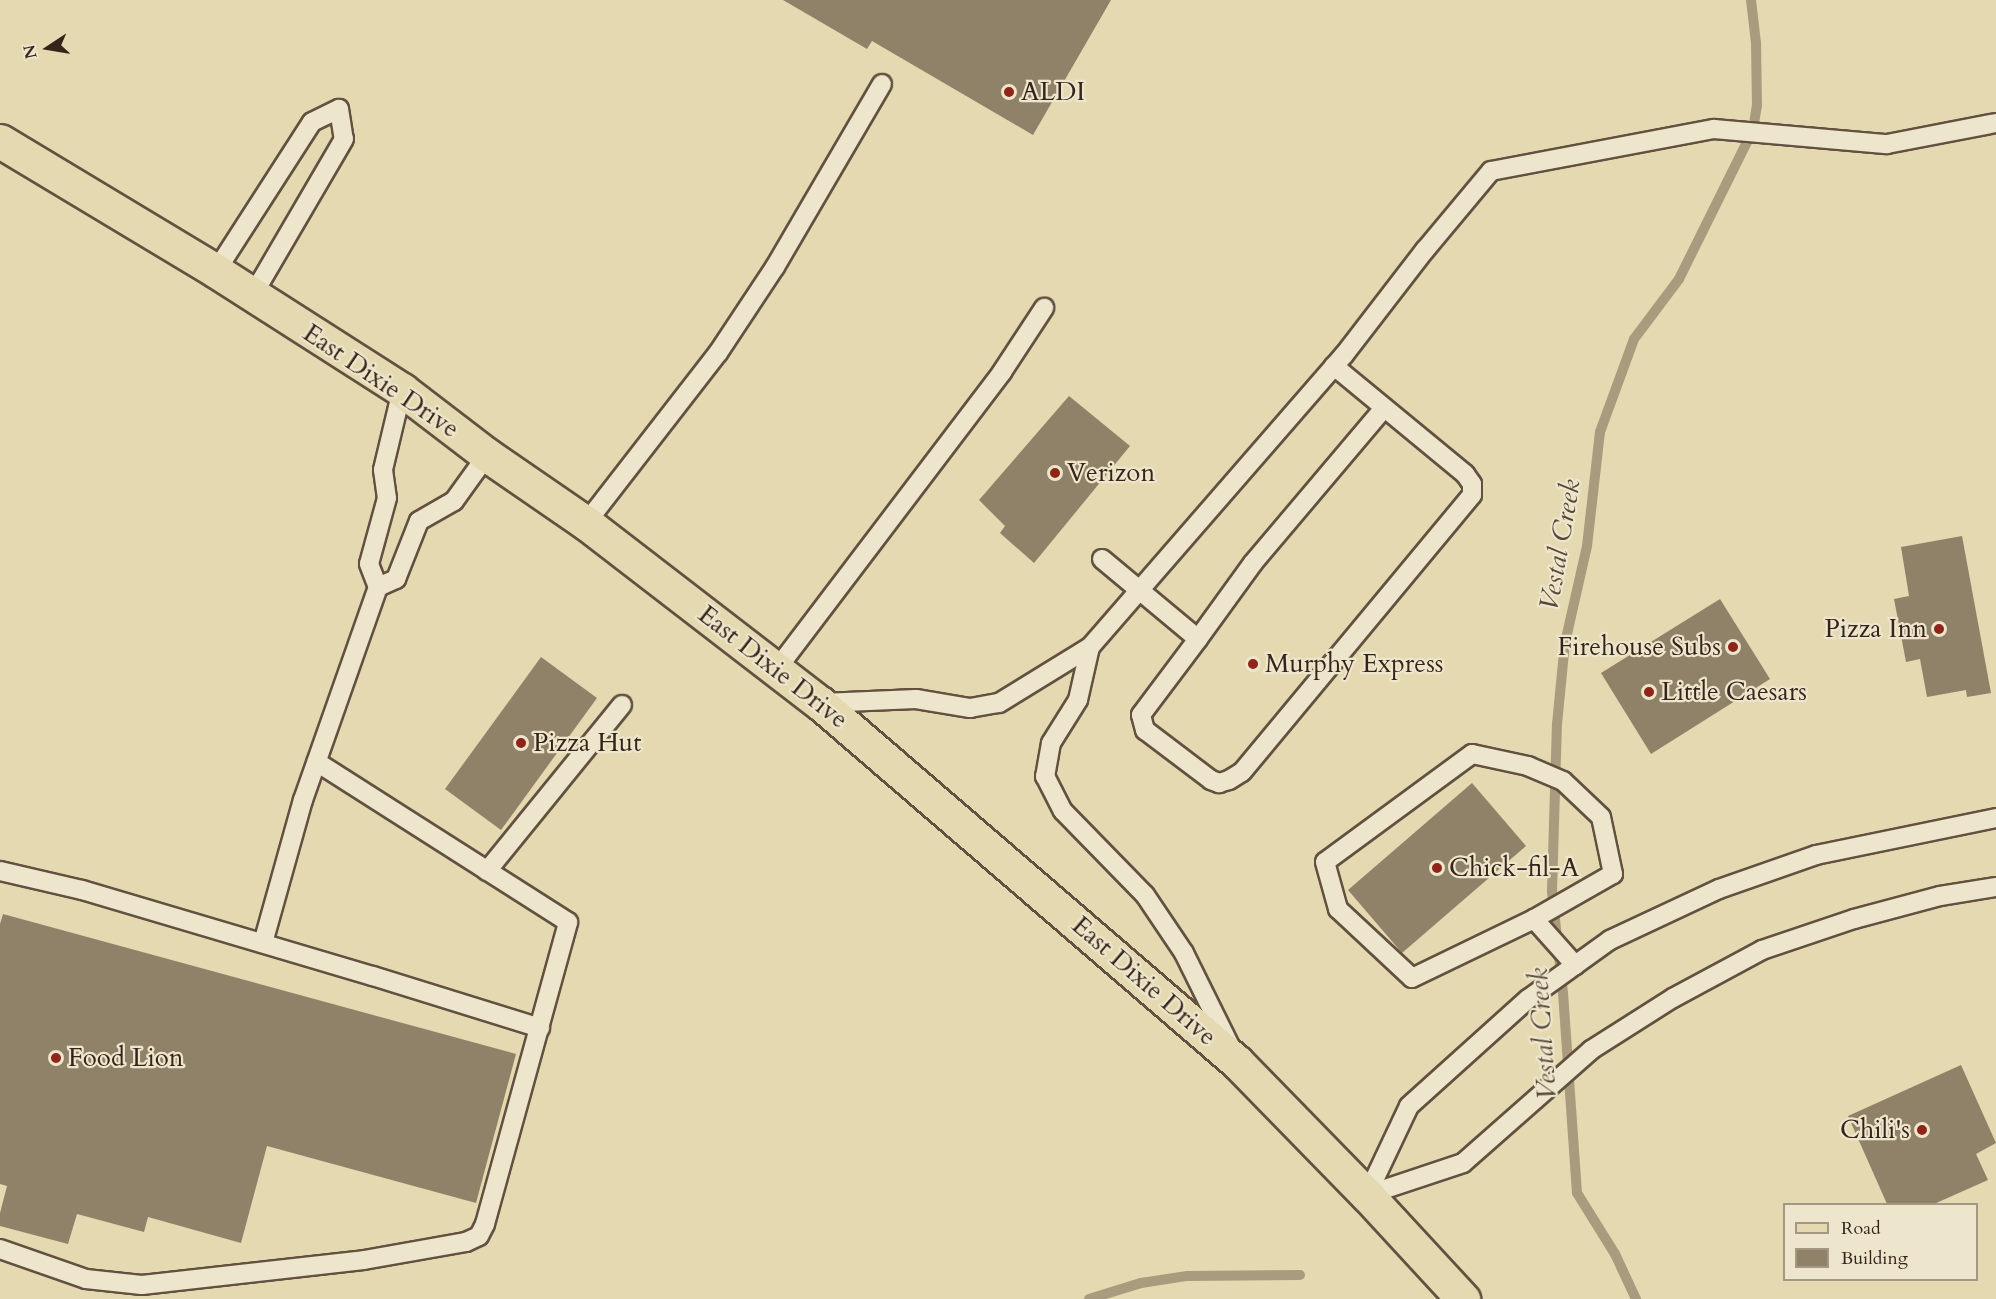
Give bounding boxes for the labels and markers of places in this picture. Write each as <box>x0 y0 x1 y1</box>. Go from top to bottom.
place label: ALDI <box>1021 76 1085 108</box>
marker: ALDI <box>1002 85 1016 99</box>
place label: Verizon <box>1067 457 1155 489</box>
marker: Verizon <box>1048 466 1062 480</box>
place label: Pizza Inn <box>1824 613 1927 645</box>
marker: Pizza Inn <box>1932 622 1946 636</box>
place label: Firehouse Subs <box>1558 631 1721 663</box>
marker: Firehouse Subs <box>1726 640 1740 654</box>
place label: Murphy Express <box>1265 648 1444 680</box>
marker: Murphy Express <box>1246 657 1260 671</box>
place label: Little Caesars <box>1661 676 1807 708</box>
marker: Little Caesars <box>1642 685 1656 699</box>
place label: Pizza Hut <box>533 727 641 759</box>
marker: Pizza Hut <box>514 736 528 750</box>
place label: Chick-fil-A <box>1449 852 1579 884</box>
marker: Chick-fil-A <box>1430 861 1444 875</box>
place label: Food Lion <box>68 1042 184 1074</box>
marker: Food Lion <box>49 1051 63 1065</box>
place label: Chili's <box>1840 1114 1910 1146</box>
marker: Chili's <box>1915 1123 1929 1137</box>

